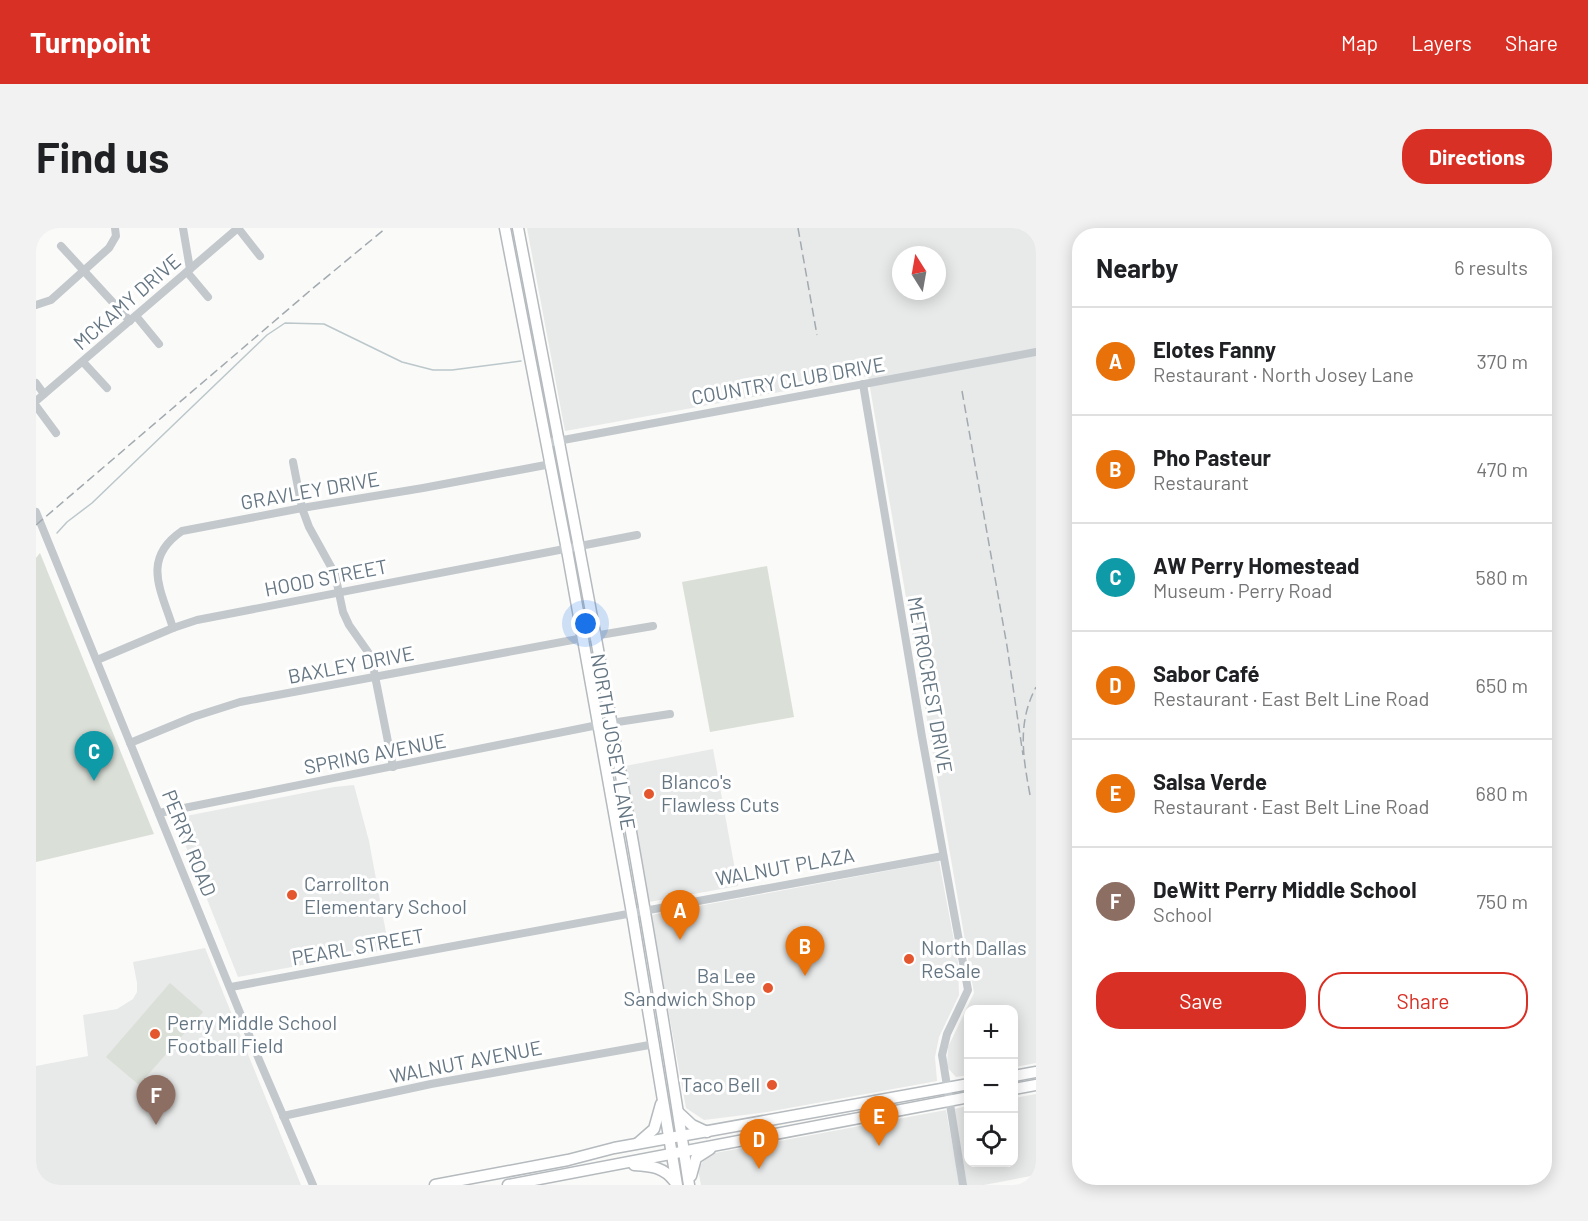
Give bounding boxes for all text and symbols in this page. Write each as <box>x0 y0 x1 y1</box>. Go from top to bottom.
text: Turnpoint <box>30 25 151 59</box>
text: Map <box>1341 30 1378 55</box>
text: Layers <box>1411 30 1472 55</box>
text: Share <box>1505 30 1558 55</box>
button: Directions <box>1402 129 1552 184</box>
text: Find us <box>36 131 169 181</box>
north arrow <box>892 246 946 300</box>
street label: MCKAMY DRIVE <box>68 248 185 354</box>
text: Nearby <box>1096 252 1178 283</box>
text: 6 results <box>1454 255 1528 279</box>
text: Elotes Fanny <box>1153 336 1276 362</box>
text: A <box>1109 349 1122 373</box>
text: 370 m <box>1476 349 1528 373</box>
street label: COUNTRY CLUB DRIVE <box>689 351 887 409</box>
text: Restaurant · North Josey Lane <box>1153 362 1414 386</box>
text: Pho Pasteur <box>1153 444 1271 470</box>
text: B <box>1109 457 1122 481</box>
text: 470 m <box>1476 457 1528 481</box>
street label: GRAVLEY DRIVE <box>239 466 381 514</box>
text: Restaurant <box>1153 470 1249 494</box>
text: AW Perry Homestead <box>1153 552 1360 578</box>
street label: HOOD STREET <box>262 553 389 601</box>
text: C <box>1109 565 1122 589</box>
text: 580 m <box>1475 565 1528 589</box>
text: Museum · Perry Road <box>1153 578 1332 602</box>
street label: METROCREST DRIVE <box>904 595 958 775</box>
your location <box>571 609 600 638</box>
street label: BAXLEY DRIVE <box>286 640 416 688</box>
street label: NORTH JOSEY LANE <box>587 652 641 832</box>
text: Sabor Café <box>1153 660 1260 686</box>
text: D <box>1109 673 1122 697</box>
text: 650 m <box>1476 673 1528 697</box>
text: Restaurant · East Belt Line Road <box>1153 686 1429 710</box>
street label: SPRING AVENUE <box>302 727 448 779</box>
pin: C <box>74 732 114 781</box>
text: Salsa Verde <box>1153 768 1267 794</box>
place label: Blanco's Flawless Cuts <box>661 769 779 816</box>
text: E <box>1110 781 1121 805</box>
text: 680 m <box>1475 781 1528 805</box>
street label: PERRY ROAD <box>158 786 222 899</box>
marker: Blanco's Flawless Cuts <box>642 787 656 801</box>
text: Restaurant · East Belt Line Road <box>1153 794 1429 818</box>
street label: WALNUT PLAZA <box>713 842 856 890</box>
place label: Carrollton Elementary School <box>304 871 467 918</box>
text: DeWitt Perry Middle School <box>1153 876 1417 902</box>
marker: Carrollton Elementary School <box>285 888 299 902</box>
text: F <box>1110 889 1121 913</box>
text: 750 m <box>1476 889 1528 913</box>
pin: A <box>660 890 700 940</box>
text: School <box>1153 902 1212 926</box>
street label: PEARL STREET <box>290 923 426 969</box>
pin: B <box>786 926 824 976</box>
place label: North Dallas ReSale <box>921 935 1027 982</box>
marker: North Dallas ReSale <box>902 952 916 966</box>
place label: Ba Lee Sandwich Shop <box>624 963 756 1010</box>
button: Save <box>1096 972 1306 1029</box>
button: Share <box>1318 972 1528 1029</box>
marker: Ba Lee Sandwich Shop <box>761 981 775 995</box>
map controls <box>964 1005 1018 1167</box>
button: + <box>964 1005 1018 1059</box>
place label: Perry Middle School Football Field <box>167 1010 337 1057</box>
marker: Perry Middle School Football Field <box>148 1027 162 1041</box>
street label: WALNUT AVENUE <box>388 1035 544 1088</box>
button: − <box>964 1059 1018 1113</box>
place label: Taco Bell <box>681 1072 760 1096</box>
pin: F <box>136 1076 176 1125</box>
marker: Taco Bell <box>765 1078 779 1092</box>
pin: E <box>860 1096 898 1146</box>
button: locate <box>964 1113 1018 1167</box>
pin: D <box>740 1120 778 1169</box>

